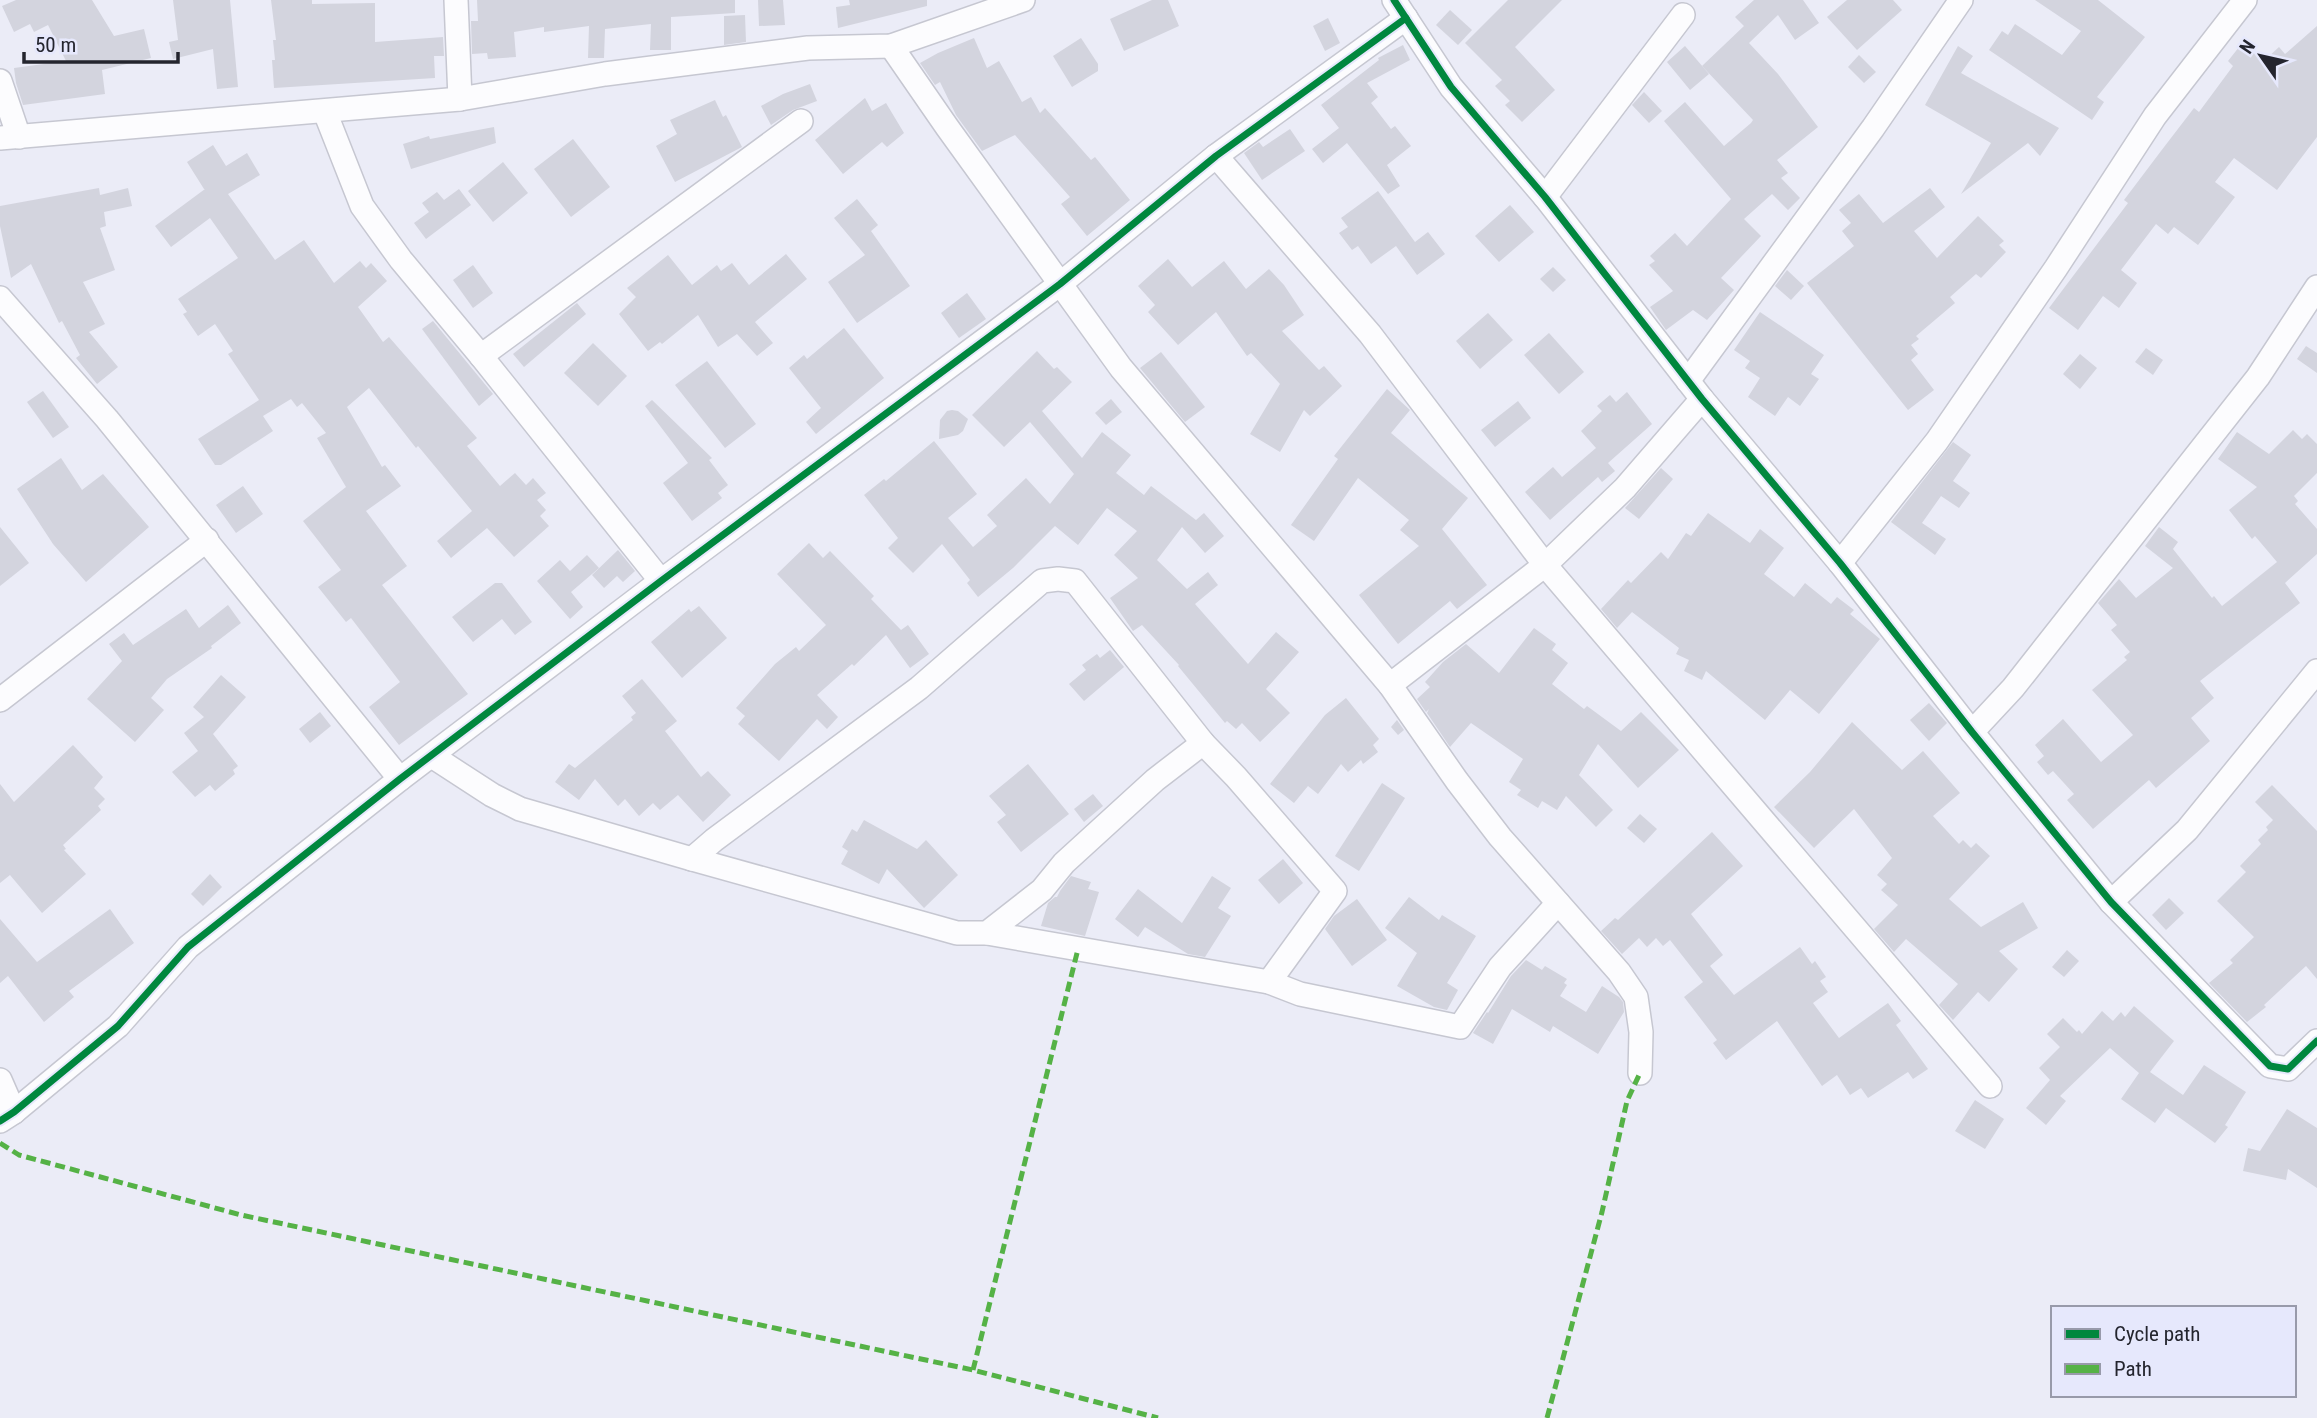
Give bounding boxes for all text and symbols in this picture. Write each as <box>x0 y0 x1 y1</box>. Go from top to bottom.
scale bar <box>24 21 178 65</box>
north arrow <box>2226 21 2296 91</box>
text: 50 m <box>35 33 76 57</box>
text: N <box>2235 36 2260 58</box>
legend <box>2051 1306 2296 1397</box>
text: Cycle path <box>2114 1322 2200 1346</box>
text: Path <box>2114 1357 2152 1381</box>

